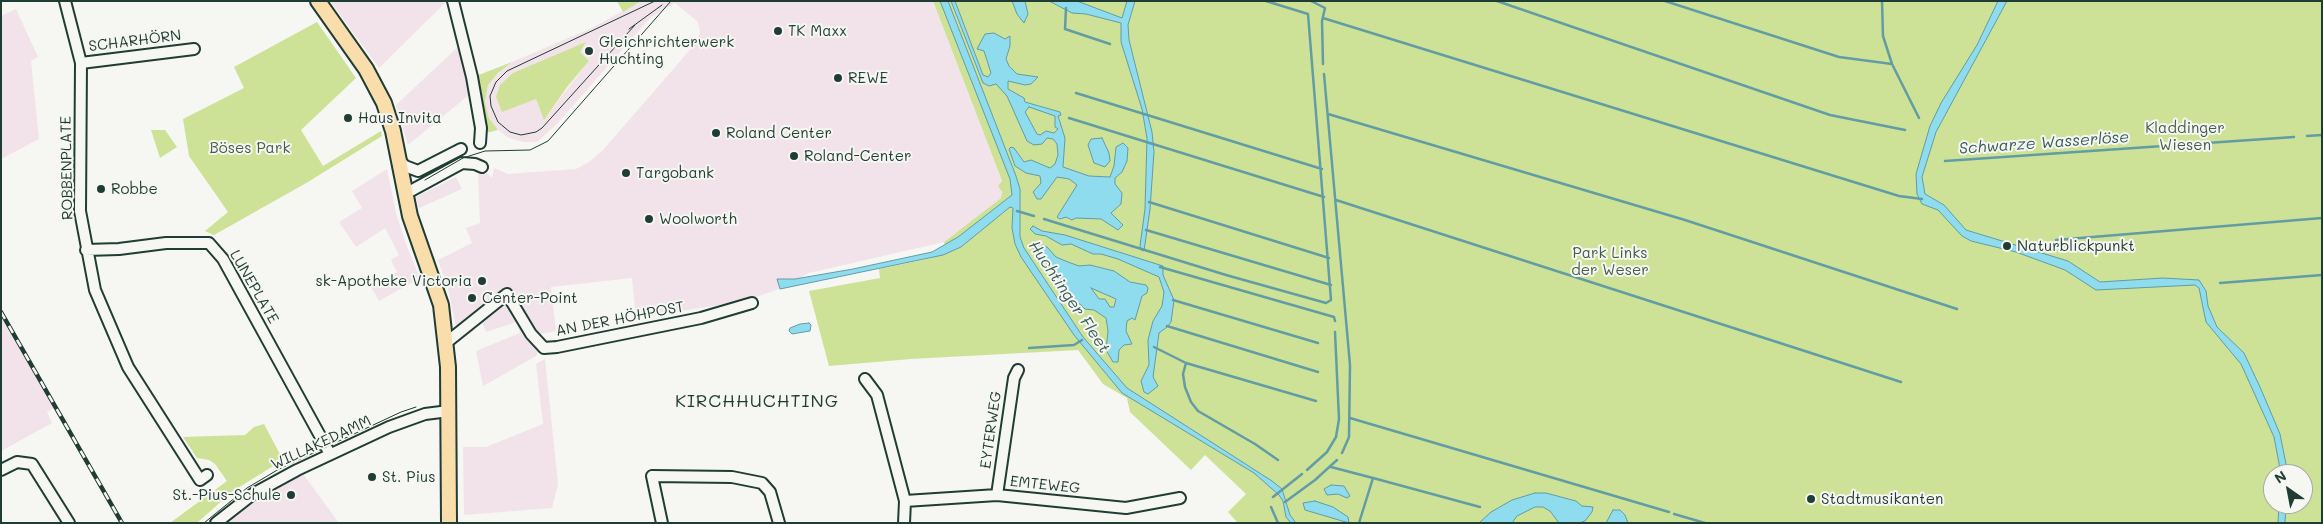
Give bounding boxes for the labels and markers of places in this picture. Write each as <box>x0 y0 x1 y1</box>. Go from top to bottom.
place label: TK Maxx <box>788 22 847 40</box>
marker: TK Maxx <box>772 25 784 37</box>
place label: Gleichrichterwerk Huchting <box>599 33 734 68</box>
marker: Gleichrichterwerk Huchting <box>583 45 595 57</box>
place label: REWE <box>848 69 888 87</box>
marker: REWE <box>832 72 844 84</box>
place label: Haus Invita <box>358 109 442 127</box>
marker: Haus Invita <box>342 112 354 124</box>
place label: Roland Center <box>726 124 832 142</box>
marker: Roland Center <box>710 127 722 139</box>
place label: Roland-Center <box>804 147 911 165</box>
marker: Roland-Center <box>788 150 800 162</box>
place label: Targobank <box>636 164 714 182</box>
marker: Targobank <box>620 167 632 179</box>
place label: Robbe <box>111 180 158 198</box>
marker: Robbe <box>95 183 107 195</box>
place label: Woolworth <box>659 210 737 228</box>
marker: Woolworth <box>643 213 655 225</box>
place label: Naturblickpunkt <box>2017 237 2135 255</box>
marker: Naturblickpunkt <box>2001 240 2013 252</box>
place label: sk-Apotheke Victoria <box>315 272 472 290</box>
marker: sk-Apotheke Victoria <box>476 275 488 287</box>
place label: Center-Point <box>482 289 578 307</box>
marker: Center-Point <box>466 292 478 304</box>
place label: St. Pius <box>382 468 436 486</box>
marker: St. Pius <box>366 471 378 483</box>
place label: St.-Pius-Schule <box>173 486 281 504</box>
marker: St.-Pius-Schule <box>285 489 297 501</box>
place label: Stadtmusikanten <box>1821 490 1943 508</box>
marker: Stadtmusikanten <box>1805 493 1817 505</box>

